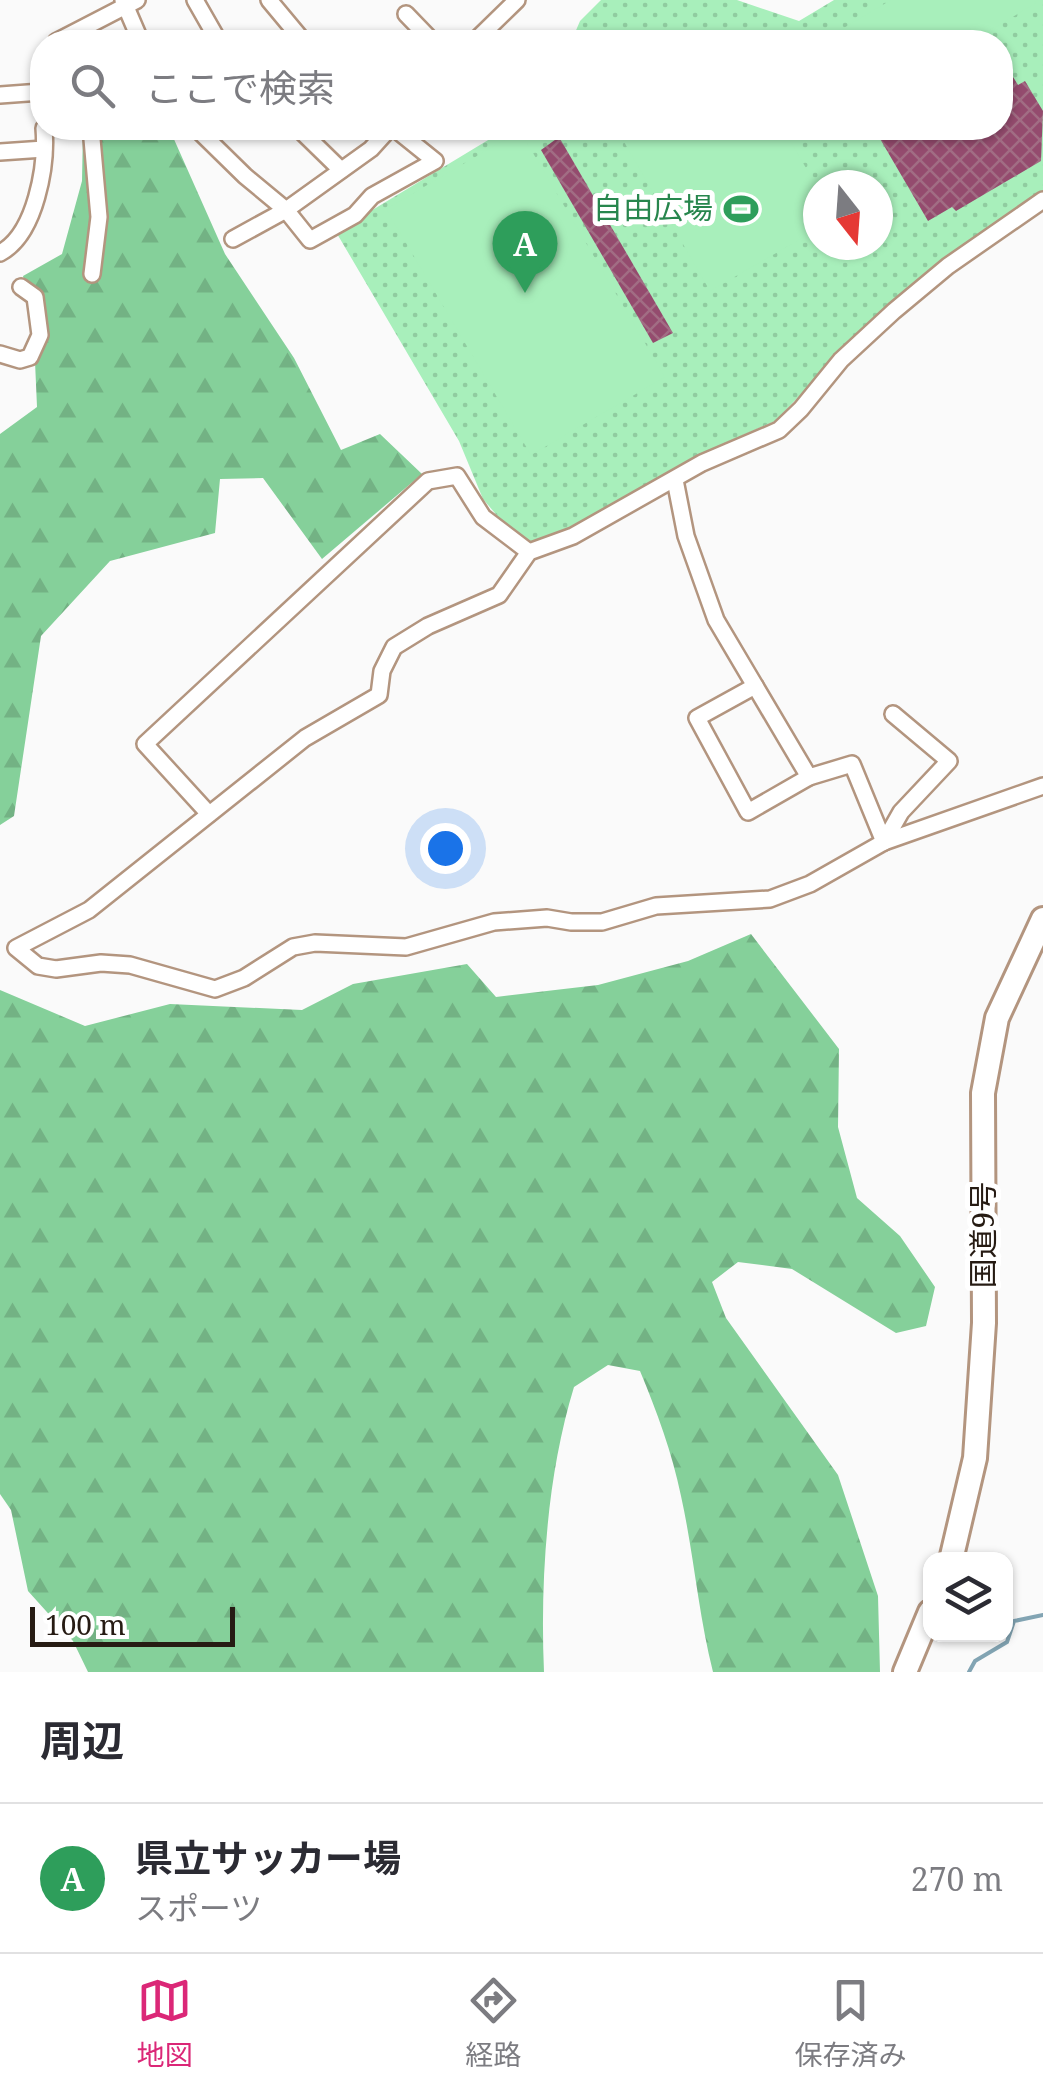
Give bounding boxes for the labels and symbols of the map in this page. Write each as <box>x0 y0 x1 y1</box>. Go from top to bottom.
north arrow <box>803 170 893 260</box>
place label: 自由広場 <box>593 187 713 228</box>
sports icon: 自由広場 <box>722 190 760 228</box>
pin: A <box>492 210 558 293</box>
your location <box>420 823 471 874</box>
street label: 国道9号 <box>962 1182 1003 1288</box>
scale bar <box>30 1602 235 1646</box>

